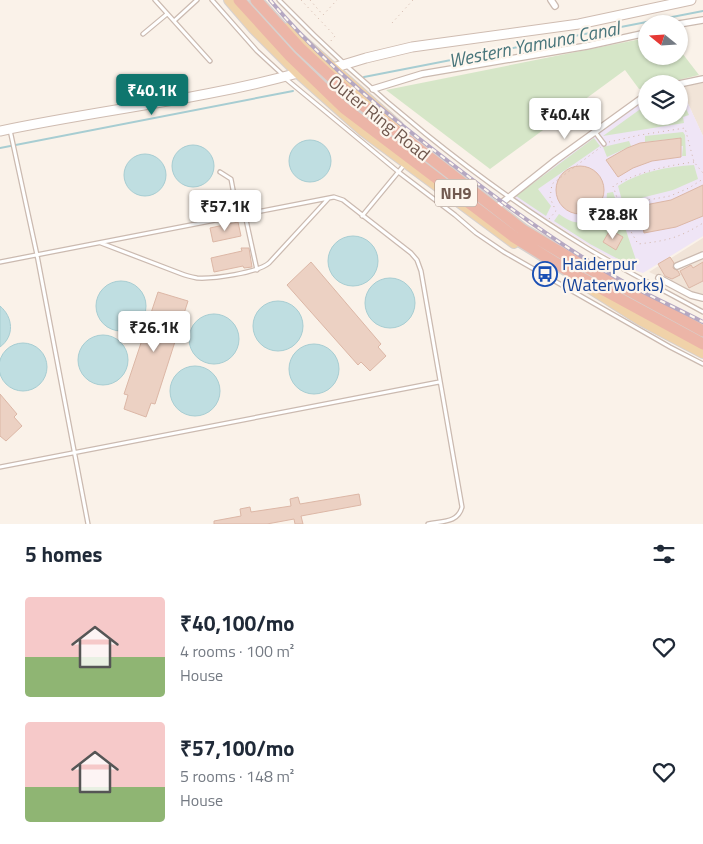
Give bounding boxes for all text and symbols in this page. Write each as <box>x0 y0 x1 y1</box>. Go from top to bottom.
water label: Western Yamuna Canal <box>446 12 624 74</box>
north arrow <box>638 15 688 65</box>
map controls <box>638 15 688 125</box>
street label: Outer Ring Road <box>323 68 436 167</box>
pin: ₹40.1K <box>111 74 193 116</box>
button: layers <box>638 75 688 125</box>
text: ₹40.1K <box>127 78 177 102</box>
pin: ₹40.4K <box>524 98 606 140</box>
text: ₹40.4K <box>540 102 590 126</box>
road number: NH9 <box>435 180 477 207</box>
pin: ₹57.1K <box>184 190 266 232</box>
text: ₹57.1K <box>200 194 250 218</box>
pin: ₹28.8K <box>572 198 654 240</box>
text: ₹28.8K <box>588 202 638 226</box>
place label: Haiderpur (Waterworks) <box>562 250 664 298</box>
bus stop icon: Haiderpur (Waterworks) <box>532 261 558 287</box>
pin: ₹26.1K <box>113 310 195 353</box>
text: ₹26.1K <box>129 315 179 339</box>
text: 5 homes <box>25 538 102 570</box>
icon: filters <box>650 540 678 568</box>
text: ₹40,100/mo <box>180 607 294 639</box>
icon: home <box>65 617 125 677</box>
icon: heart <box>650 633 678 661</box>
text: 4 rooms · 100 m² <box>180 639 294 663</box>
text: House <box>180 663 223 687</box>
text: ₹57,100/mo <box>180 732 294 764</box>
icon: home <box>65 742 125 802</box>
icon: heart <box>650 758 678 786</box>
text: 5 rooms · 148 m² <box>180 764 294 788</box>
text: House <box>180 788 223 812</box>

